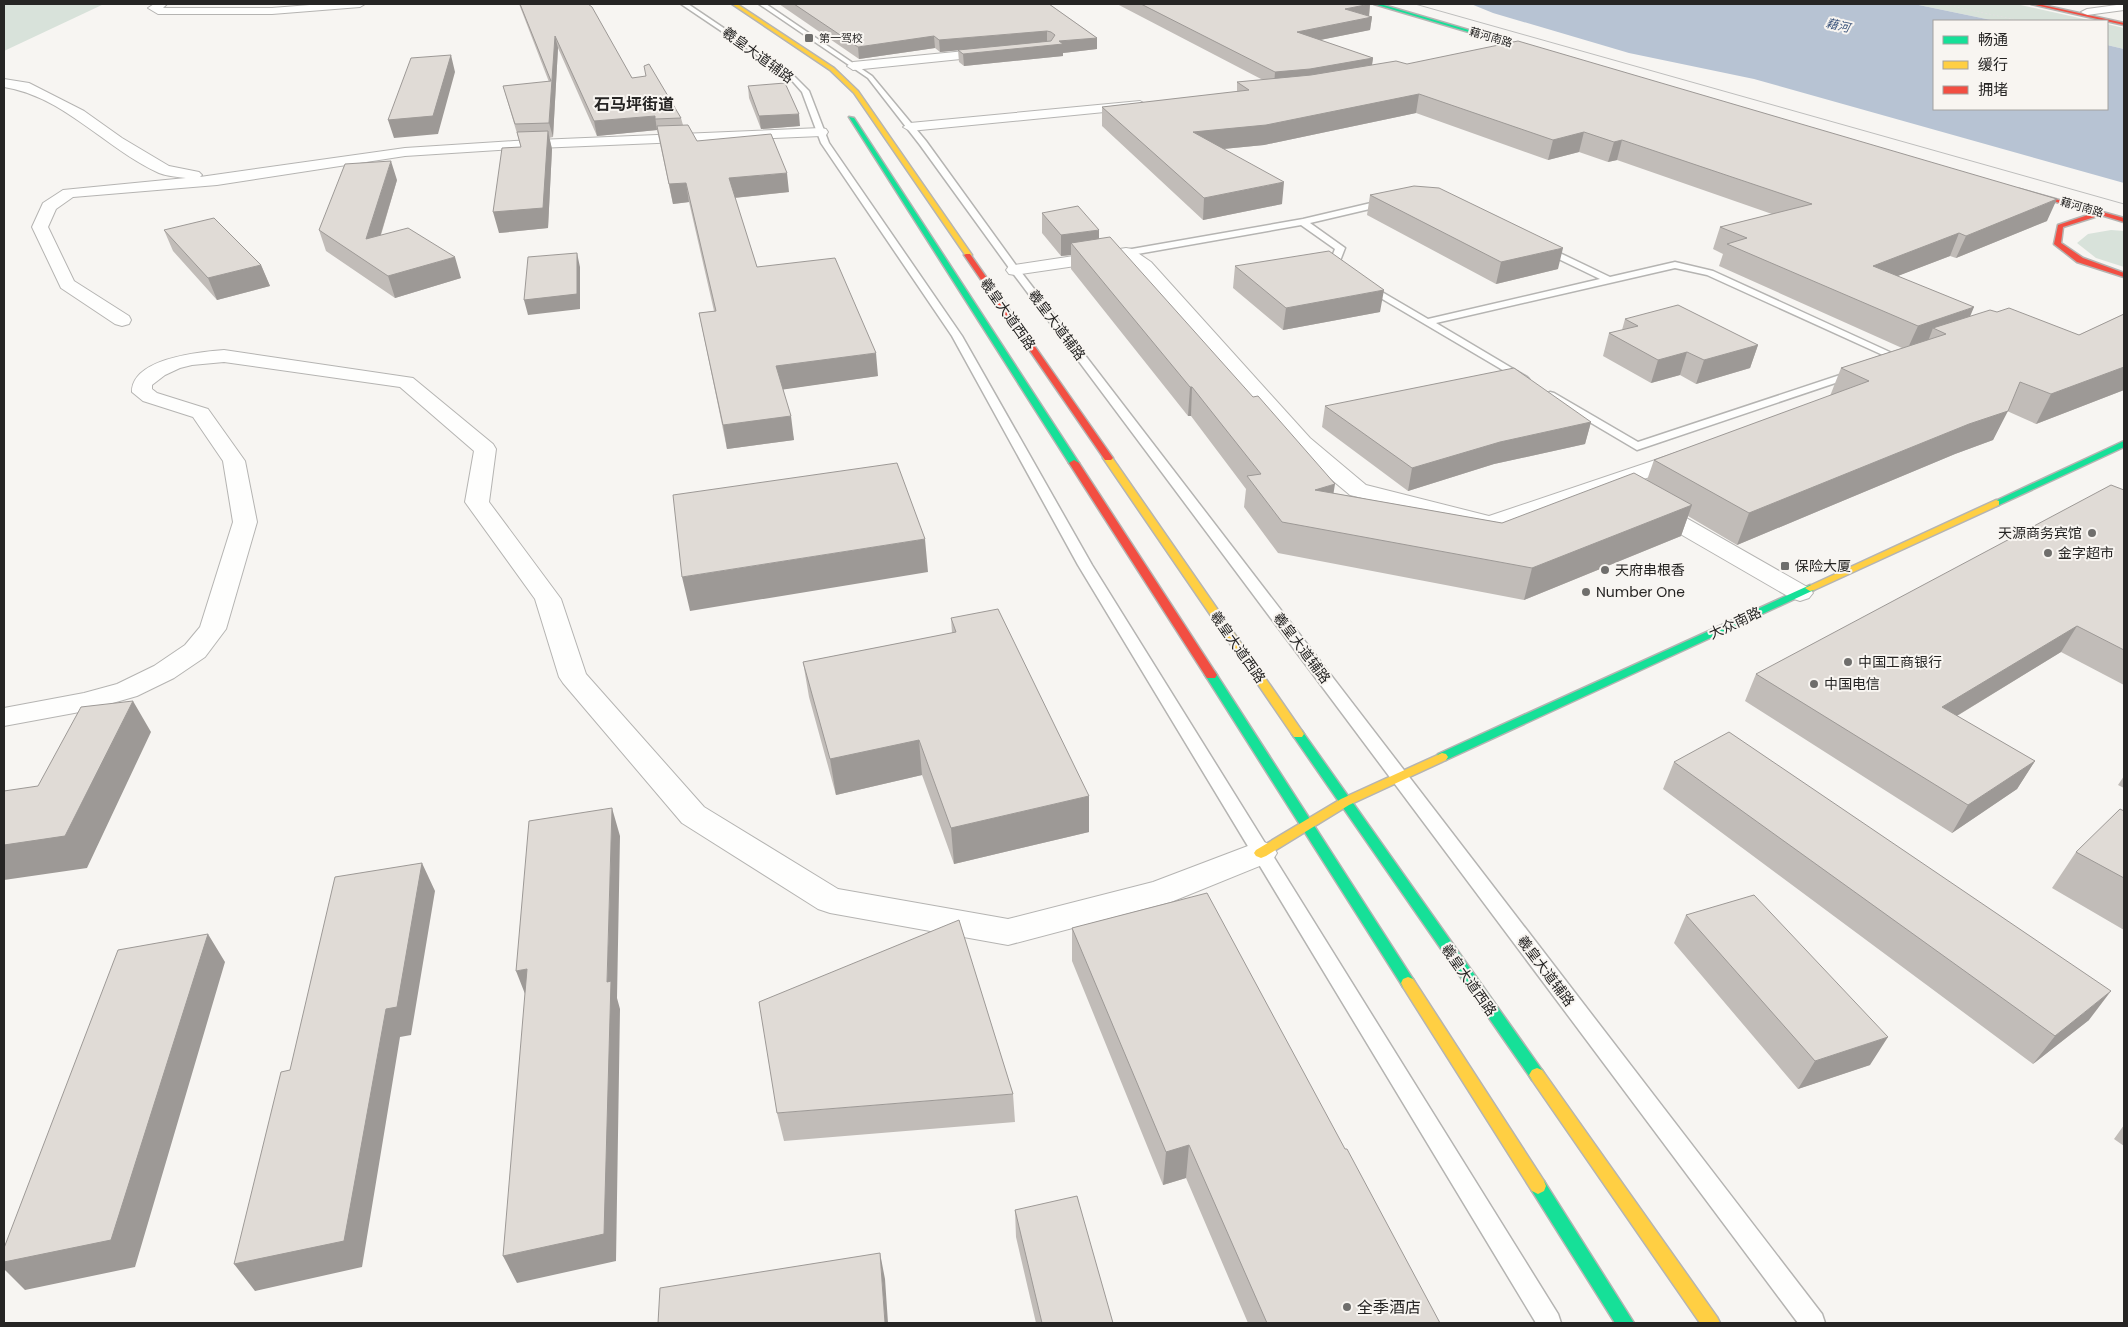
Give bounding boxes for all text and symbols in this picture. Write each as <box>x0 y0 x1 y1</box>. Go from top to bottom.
water label: 藉河 <box>1824 14 1854 36</box>
legend <box>1933 20 2108 110</box>
street label: 羲皇大道辅路 <box>718 22 798 88</box>
street label: 藉河南路 <box>1468 23 1514 51</box>
text: 畅通 <box>1978 29 2008 50</box>
place label: 第一驾校 <box>819 30 863 46</box>
marker: 第一驾校 <box>803 32 815 44</box>
text: 缓行 <box>1978 54 2008 75</box>
text: 拥堵 <box>1978 79 2008 100</box>
district label: 石马坪街道 <box>594 93 674 116</box>
street label: 藉河南路 <box>2059 193 2105 221</box>
street label: 羲皇大道西路 <box>976 274 1040 354</box>
street label: 羲皇大道辅路 <box>1024 285 1090 365</box>
place label: 天源商务宾馆 <box>1998 523 2082 543</box>
marker: 天源商务宾馆 <box>2086 527 2098 539</box>
place label: 金字超市 <box>2058 543 2114 563</box>
marker: 金字超市 <box>2042 547 2054 559</box>
place label: 保险大厦 <box>1795 556 1851 576</box>
place label: 天府串根香 <box>1615 560 1685 580</box>
marker: 保险大厦 <box>1779 560 1791 572</box>
marker: 天府串根香 <box>1599 564 1611 576</box>
place label: Number One <box>1596 582 1685 602</box>
marker: Number One <box>1580 586 1592 598</box>
street label: 大众南路 <box>1705 602 1765 644</box>
street label: 羲皇大道西路 <box>1206 607 1270 687</box>
street label: 羲皇大道辅路 <box>1269 608 1335 688</box>
place label: 中国工商银行 <box>1858 652 1942 672</box>
marker: 中国工商银行 <box>1842 656 1854 668</box>
place label: 中国电信 <box>1824 674 1880 694</box>
marker: 中国电信 <box>1808 678 1820 690</box>
street label: 羲皇大道辅路 <box>1513 931 1579 1011</box>
street label: 羲皇大道西路 <box>1437 940 1501 1020</box>
place label: 全季酒店 <box>1357 1296 1421 1319</box>
marker: 全季酒店 <box>1341 1301 1353 1313</box>

